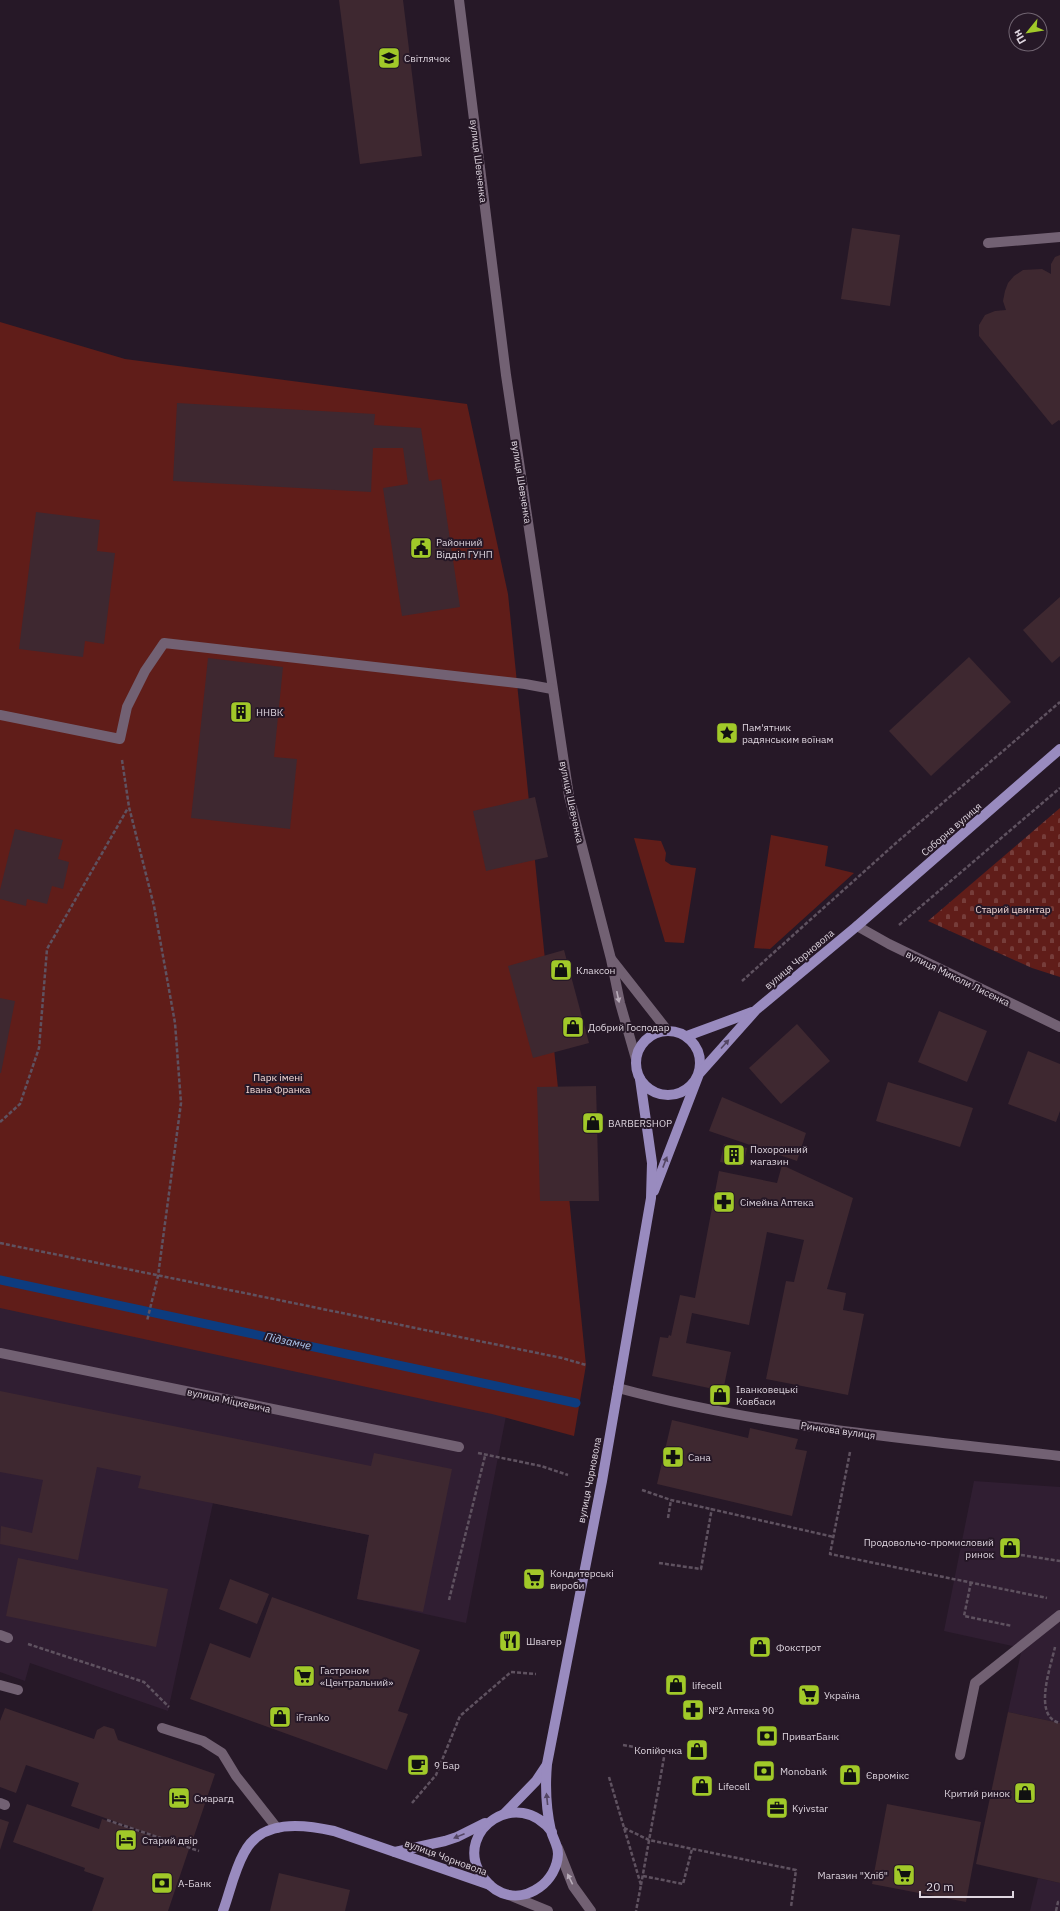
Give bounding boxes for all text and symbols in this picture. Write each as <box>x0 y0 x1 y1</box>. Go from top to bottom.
north arrow <box>1008 12 1048 52</box>
text: Пн <box>1010 27 1029 47</box>
school or university icon: Світлячок <box>376 45 402 71</box>
place label: Світлячок <box>404 52 451 65</box>
street label: вулиця Шевченка <box>467 119 490 204</box>
street label: вулиця Шевченка <box>509 440 535 525</box>
public building icon: Районний Відділ ГУНП <box>408 535 434 561</box>
place label: Районний Відділ ГУНП <box>436 536 493 561</box>
building icon: ННВК <box>228 699 254 725</box>
place label: ННВК <box>256 706 284 719</box>
place icon: Пам'ятник радянським воїнам <box>714 720 740 746</box>
place label: Пам'ятник радянським воїнам <box>742 721 833 746</box>
street label: вулиця Шевченка <box>556 760 587 845</box>
street label: Соборна вулиця <box>918 800 984 859</box>
park label: Старий цвинтар <box>975 903 1051 916</box>
street label: вулиця Чорновола <box>762 926 837 992</box>
street label: вулиця Миколи Лисенка <box>904 948 1013 1010</box>
shop icon: Клаксон <box>548 957 574 983</box>
place label: Клаксон <box>576 964 616 977</box>
one-way arrow <box>616 991 622 1003</box>
shop icon: Добрий Господар <box>560 1014 586 1040</box>
place label: Добрий Господар <box>588 1021 670 1034</box>
one-way arrow <box>720 1039 729 1050</box>
park label: Парк імені Івана Франка <box>246 1071 311 1096</box>
shop icon: BARBERSHOP <box>580 1110 606 1136</box>
place label: BARBERSHOP <box>608 1117 672 1130</box>
building icon: Похоронний магазин <box>721 1142 747 1168</box>
place label: Похоронний магазин <box>750 1143 808 1168</box>
one-way arrow <box>663 1156 669 1168</box>
pharmacy icon: Сімейна Аптека <box>711 1189 737 1215</box>
place label: Сімейна Аптека <box>740 1196 814 1209</box>
water label: Підзамче <box>264 1329 313 1353</box>
shop icon: Іванковецькі Ковбаси <box>707 1382 733 1408</box>
place label: Іванковецькі Ковбаси <box>736 1383 798 1408</box>
street label: вулиця Міцкевича <box>186 1385 273 1416</box>
street label: Ринкова вулиця <box>800 1419 876 1442</box>
street label: вулиця Чорновола <box>575 1435 604 1524</box>
pharmacy icon: Сана <box>660 1444 686 1470</box>
place label: Сана <box>688 1451 711 1464</box>
shop icon: Продовольчо-промисловий ринок <box>997 1535 1023 1561</box>
place label: Продовольчо-промисловий ринок <box>864 1536 994 1561</box>
supermarket icon: Кондитерські вироби <box>521 1566 547 1592</box>
place label: Кондитерські вироби <box>550 1567 614 1592</box>
restaurant icon: Швагер <box>497 1628 523 1654</box>
shop icon: Фокстрот <box>747 1634 773 1660</box>
place label: Швагер <box>526 1635 562 1648</box>
place label: Фокстрот <box>776 1641 821 1654</box>
supermarket icon: Гастроном «Центральний» <box>291 1663 317 1689</box>
place label: Гастроном «Центральний» <box>320 1664 393 1689</box>
shop icon: lifecell <box>663 1672 689 1698</box>
place label: lifecell <box>692 1679 722 1692</box>
supermarket icon: Україна <box>796 1682 822 1708</box>
place label: Україна <box>824 1689 861 1702</box>
pharmacy icon: №2 Аптека 90 <box>680 1697 706 1723</box>
shop icon: iFranko <box>267 1704 293 1730</box>
place label: №2 Аптека 90 <box>708 1704 774 1717</box>
place label: iFranko <box>296 1711 330 1724</box>
bank icon: ПриватБанк <box>754 1723 780 1749</box>
place label: ПриватБанк <box>782 1730 840 1743</box>
shop icon: Копійочка <box>684 1737 710 1763</box>
place label: Копійочка <box>634 1744 683 1757</box>
cafe icon: 9 Бар <box>405 1752 431 1778</box>
bank icon: Monobank <box>751 1758 777 1784</box>
place label: 9 Бар <box>434 1759 460 1772</box>
shop icon: Євромікс <box>837 1762 863 1788</box>
place label: Monobank <box>780 1765 828 1778</box>
place label: Євромікс <box>866 1769 909 1782</box>
shop icon: Lifecell <box>689 1773 715 1799</box>
place label: Lifecell <box>718 1780 750 1793</box>
shop icon: Критий ринок <box>1012 1780 1038 1806</box>
hotel icon: Смарагд <box>166 1785 192 1811</box>
place label: Критий ринок <box>944 1787 1010 1800</box>
place label: Смарагд <box>194 1792 234 1805</box>
one-way arrow <box>543 1792 550 1805</box>
office icon: Kyivstar <box>764 1795 790 1821</box>
place label: Kyivstar <box>792 1802 828 1815</box>
hotel icon: Старий двір <box>113 1827 139 1853</box>
place label: Старий двір <box>142 1834 198 1847</box>
one-way arrow <box>452 1834 464 1840</box>
street label: вулиця Чорновола <box>403 1836 490 1879</box>
supermarket icon: Магазин "Хліб" <box>891 1862 917 1888</box>
place label: Магазин "Хліб" <box>818 1869 888 1882</box>
bank icon: А-Банк <box>149 1870 175 1896</box>
one-way arrow <box>566 1873 573 1884</box>
scale bar <box>920 1873 1013 1899</box>
place label: А-Банк <box>178 1877 212 1890</box>
text: 20 m <box>926 1879 954 1894</box>

